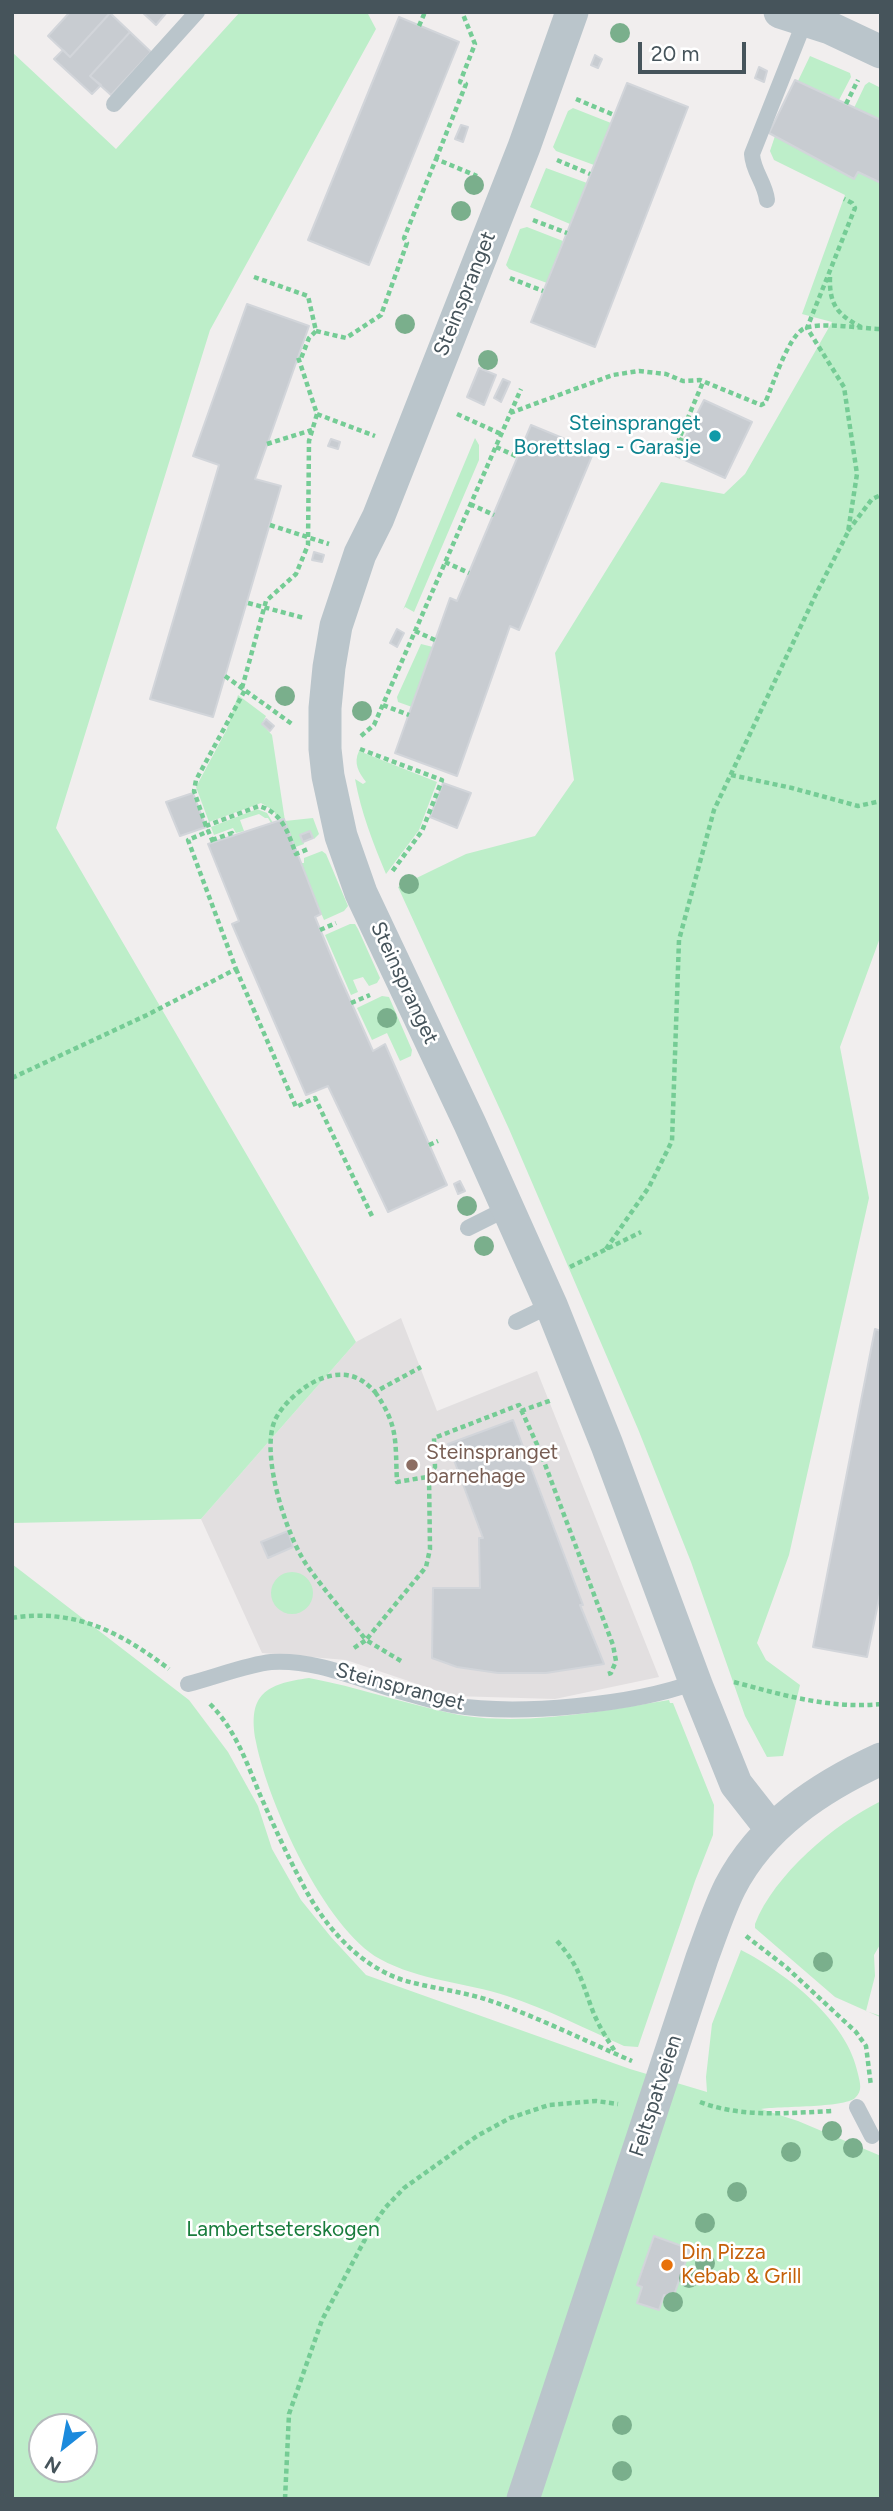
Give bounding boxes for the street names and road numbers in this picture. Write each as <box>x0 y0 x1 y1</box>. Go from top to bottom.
street label: Steinspranget <box>429 228 501 360</box>
street label: Steinspranget <box>365 918 443 1048</box>
street label: Steinspranget <box>333 1658 467 1716</box>
street label: Feltspatveien <box>624 2032 688 2160</box>

